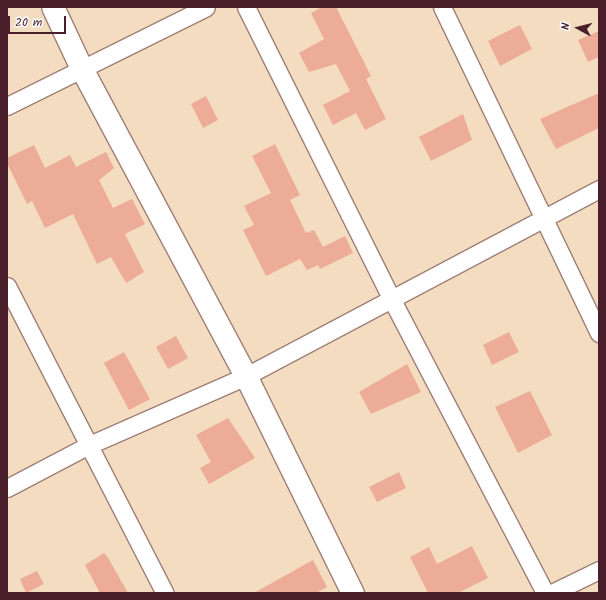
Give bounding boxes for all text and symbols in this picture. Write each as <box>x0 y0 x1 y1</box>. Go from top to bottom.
scale bar <box>10 8 68 34</box>
north arrow <box>558 8 598 48</box>
text: 20 m <box>15 13 42 32</box>
text: N <box>557 22 575 31</box>

